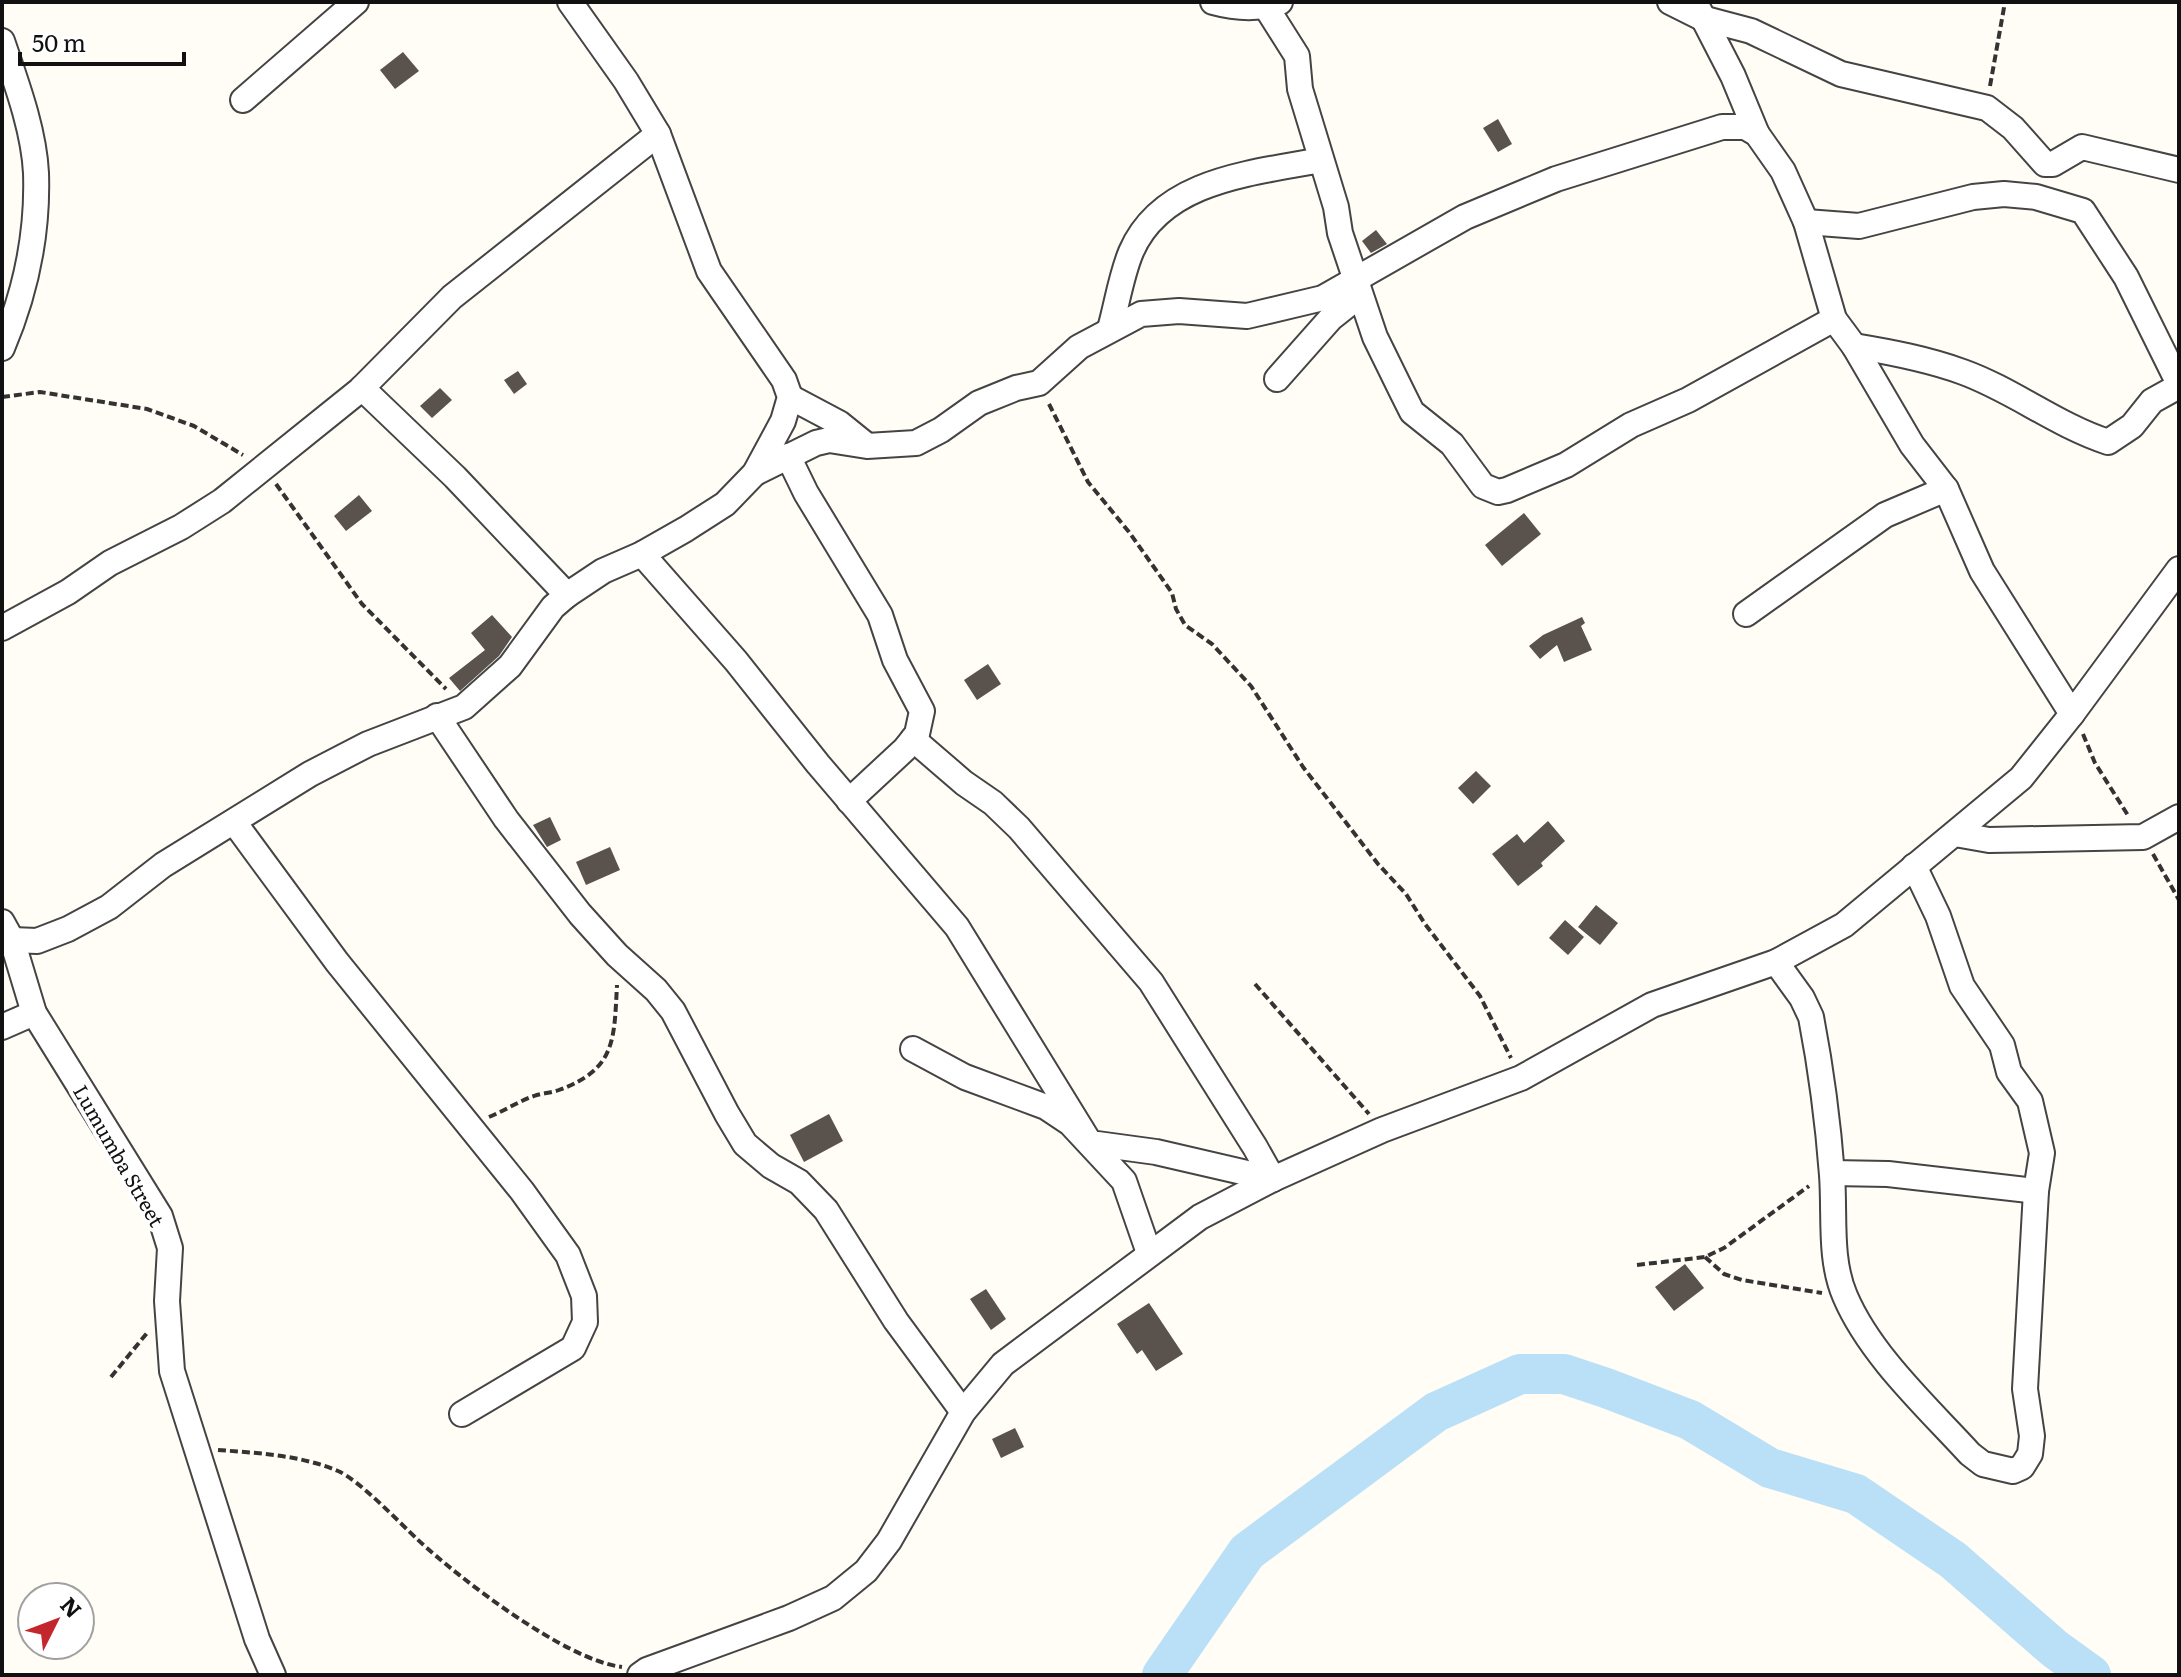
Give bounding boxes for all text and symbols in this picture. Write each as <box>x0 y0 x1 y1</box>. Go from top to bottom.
scale bar <box>20 16 184 66</box>
text: 50 m <box>32 24 86 59</box>
street label: Lumumba Street <box>67 1078 173 1232</box>
north arrow <box>16 1581 96 1661</box>
text: N <box>54 1589 90 1625</box>

